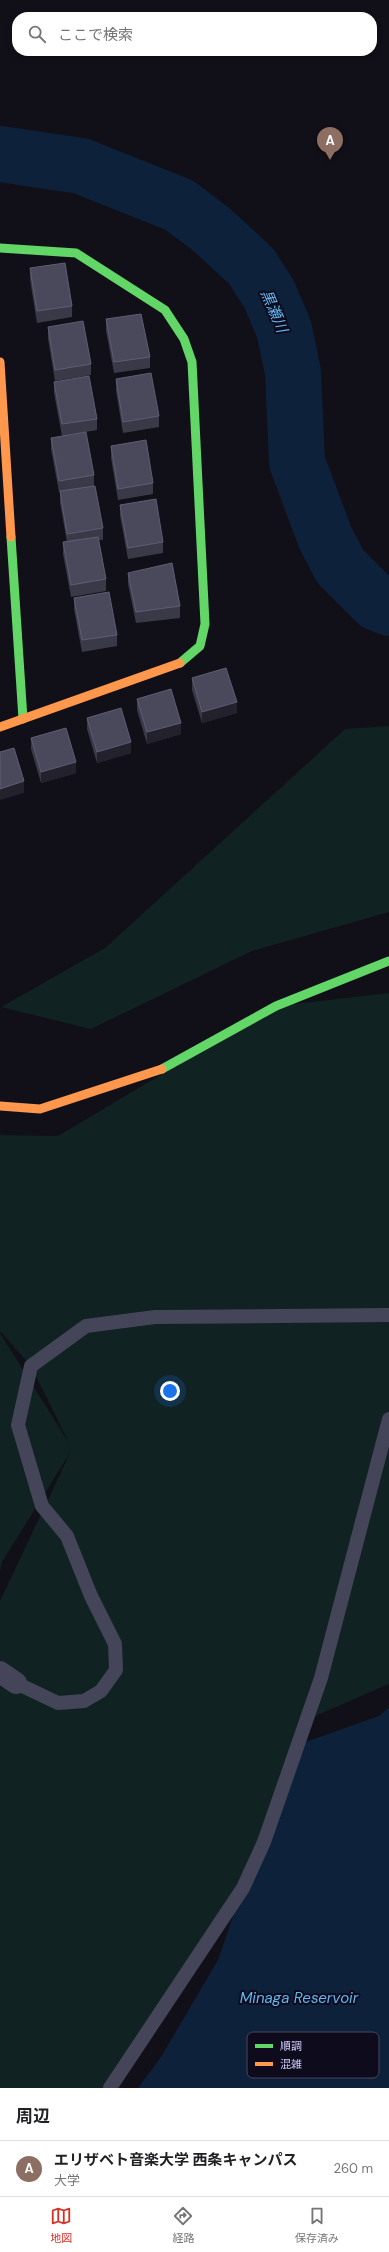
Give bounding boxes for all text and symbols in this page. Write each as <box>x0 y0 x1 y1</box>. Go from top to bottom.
search box <box>12 12 377 56</box>
icon: search <box>26 23 48 45</box>
text: ここで検索 <box>58 25 133 45</box>
pin: A <box>317 127 343 160</box>
water label: 黒瀬川 <box>256 286 293 337</box>
your location <box>160 1381 180 1401</box>
water label: Minaga Reservoir <box>240 1988 359 2008</box>
legend <box>247 2032 379 2078</box>
text: 順調 <box>280 2039 302 2053</box>
text: 混雑 <box>280 2057 302 2071</box>
text: 周辺 <box>16 2105 50 2127</box>
text: エリザベト音楽大学 西条キャンパス <box>54 2150 298 2170</box>
text: A <box>24 2160 34 2177</box>
text: 260 m <box>333 2160 373 2177</box>
text: 大学 <box>54 2172 80 2189</box>
tab: 地図 <box>50 2205 72 2245</box>
tab: 経路 <box>172 2205 194 2245</box>
tab: 保存済み <box>295 2205 339 2245</box>

